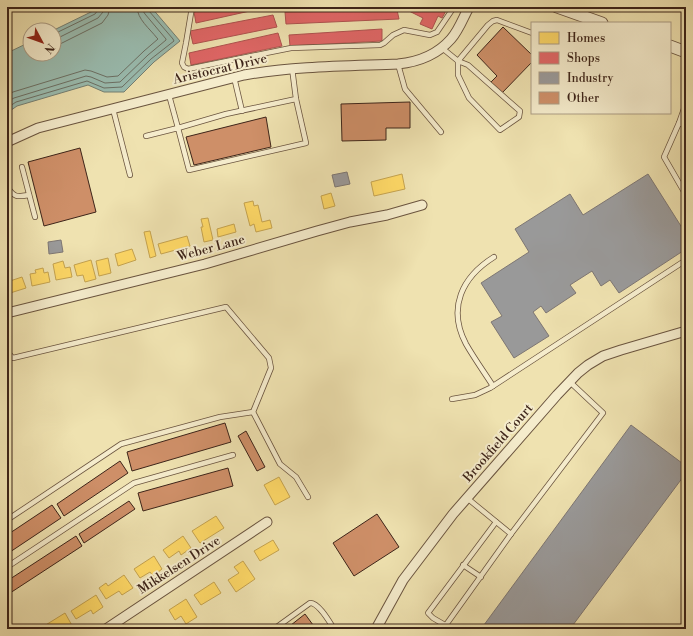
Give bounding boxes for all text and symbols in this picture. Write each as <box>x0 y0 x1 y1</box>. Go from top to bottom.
north arrow <box>22 22 62 62</box>
legend <box>531 22 671 114</box>
text: Homes <box>567 31 605 46</box>
text: N <box>40 40 57 56</box>
street label: Aristocrat Drive <box>171 50 269 88</box>
text: Shops <box>567 51 600 66</box>
text: Industry <box>567 71 614 86</box>
text: Other <box>567 91 599 106</box>
street label: Weber Lane <box>174 231 247 265</box>
street label: Brookfield Court <box>459 400 537 486</box>
street label: Mikkelsen Drive <box>135 532 224 598</box>

